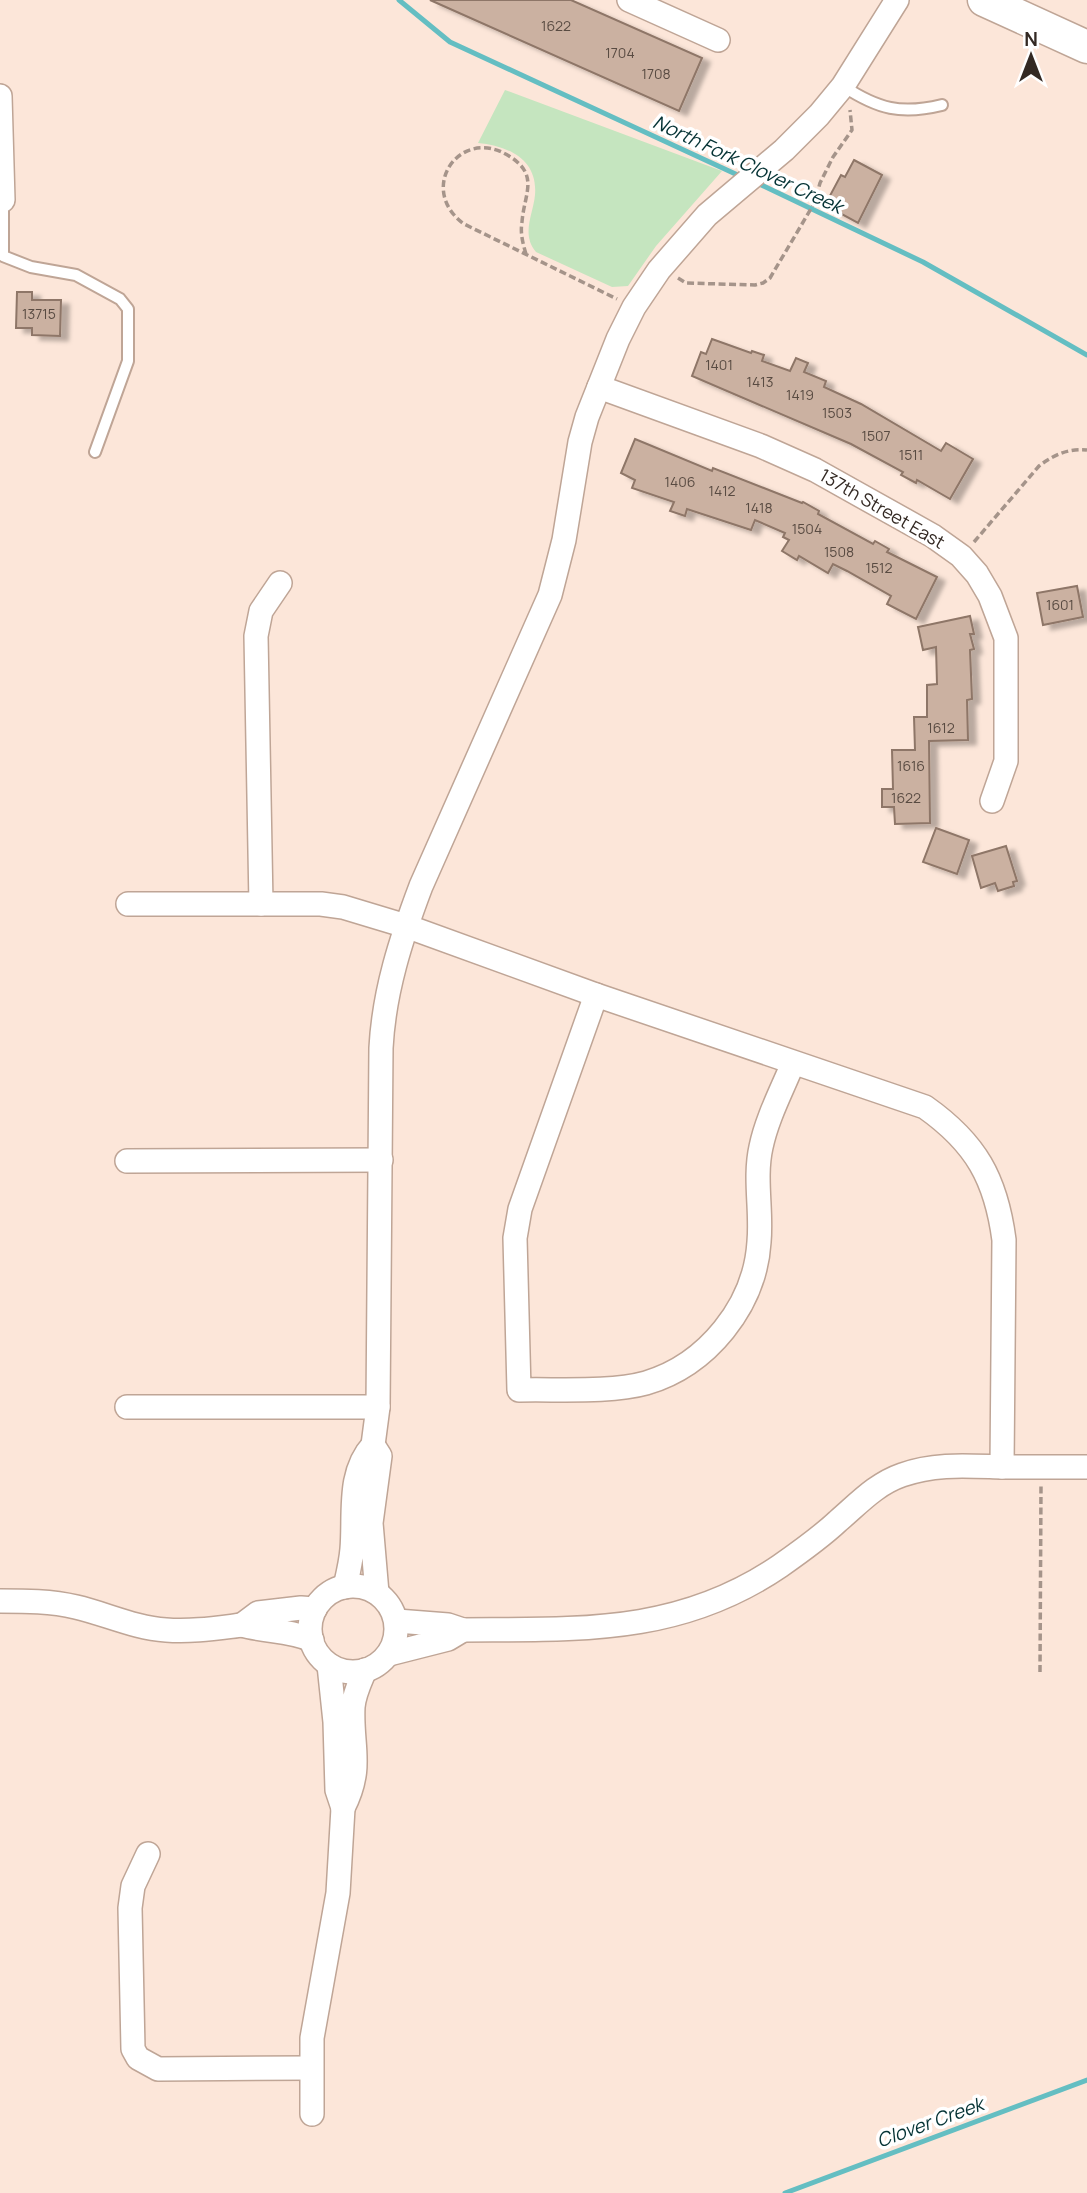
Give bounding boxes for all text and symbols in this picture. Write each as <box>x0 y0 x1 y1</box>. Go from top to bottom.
house number: 1622 <box>541 16 571 35</box>
north arrow <box>996 21 1066 91</box>
text: N <box>1024 26 1038 52</box>
house number: 1704 <box>605 43 635 62</box>
house number: 1708 <box>641 64 671 83</box>
water label: North Fork Clover Creek <box>649 109 849 220</box>
house number: 13715 <box>22 304 56 323</box>
house number: 1401 <box>705 355 733 374</box>
house number: 1413 <box>747 372 773 391</box>
house number: 1419 <box>786 385 814 404</box>
house number: 1503 <box>822 403 852 422</box>
house number: 1507 <box>861 426 891 445</box>
house number: 1511 <box>899 445 923 464</box>
street label: 137th Street East <box>815 463 950 554</box>
house number: 1406 <box>665 472 695 491</box>
house number: 1412 <box>708 481 736 500</box>
house number: 1418 <box>745 498 773 517</box>
house number: 1504 <box>792 519 822 538</box>
house number: 1508 <box>824 542 854 561</box>
house number: 1512 <box>866 558 893 577</box>
house number: 1601 <box>1046 595 1074 614</box>
house number: 1612 <box>927 718 955 737</box>
house number: 1616 <box>897 756 925 775</box>
house number: 1622 <box>891 788 921 807</box>
water label: Clover Creek <box>873 2090 989 2153</box>

